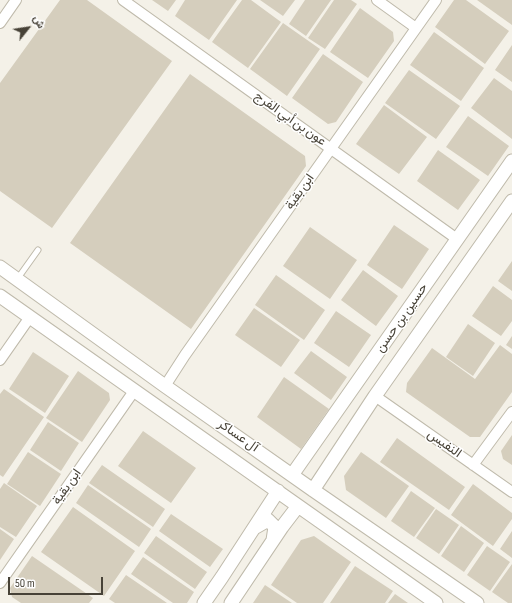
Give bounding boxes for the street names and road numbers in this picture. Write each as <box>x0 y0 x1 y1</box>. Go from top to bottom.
street label: عون بن أبي الفرج <box>251 88 329 150</box>
street label: ابن بقية <box>282 171 318 213</box>
street label: حسين بن حسن <box>372 281 432 355</box>
street label: آل عساكر <box>215 416 261 456</box>
street label: النفيس <box>424 427 464 461</box>
street label: ابن بقية <box>49 466 85 508</box>

